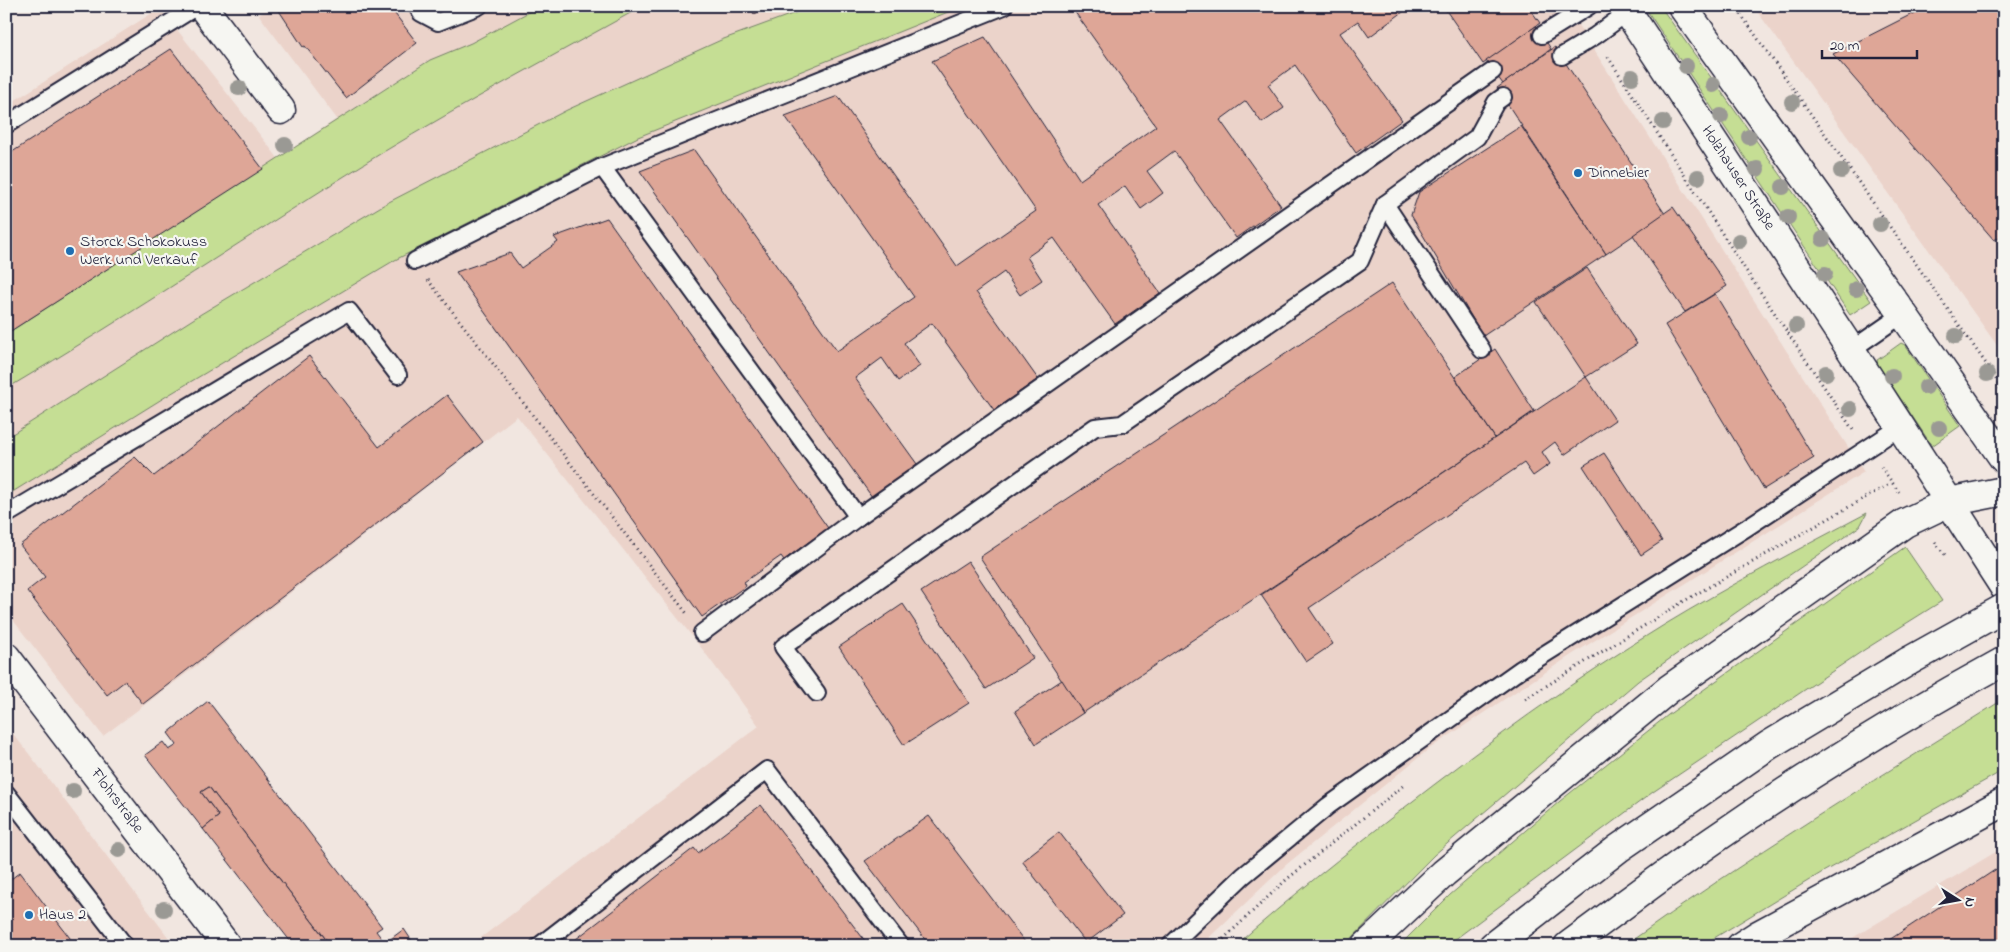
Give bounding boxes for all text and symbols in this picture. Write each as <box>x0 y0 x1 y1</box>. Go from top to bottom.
scale bar <box>1822 28 1918 60</box>
text: 20 m <box>1830 35 1860 57</box>
street label: Holzhauser Straße <box>1695 121 1781 236</box>
place label: Dinnebier <box>1587 161 1649 185</box>
marker: Dinnebier <box>1572 167 1584 179</box>
place label: Storck Schokokuss Werk und Verkauf <box>80 230 207 272</box>
marker: Storck Schokokuss Werk und Verkauf <box>64 245 76 257</box>
street label: Flohrstraße <box>84 763 150 839</box>
north arrow <box>1932 874 1982 924</box>
text: N <box>1958 896 1980 909</box>
place label: Haus 2 <box>39 903 86 927</box>
marker: Haus 2 <box>23 909 35 921</box>

